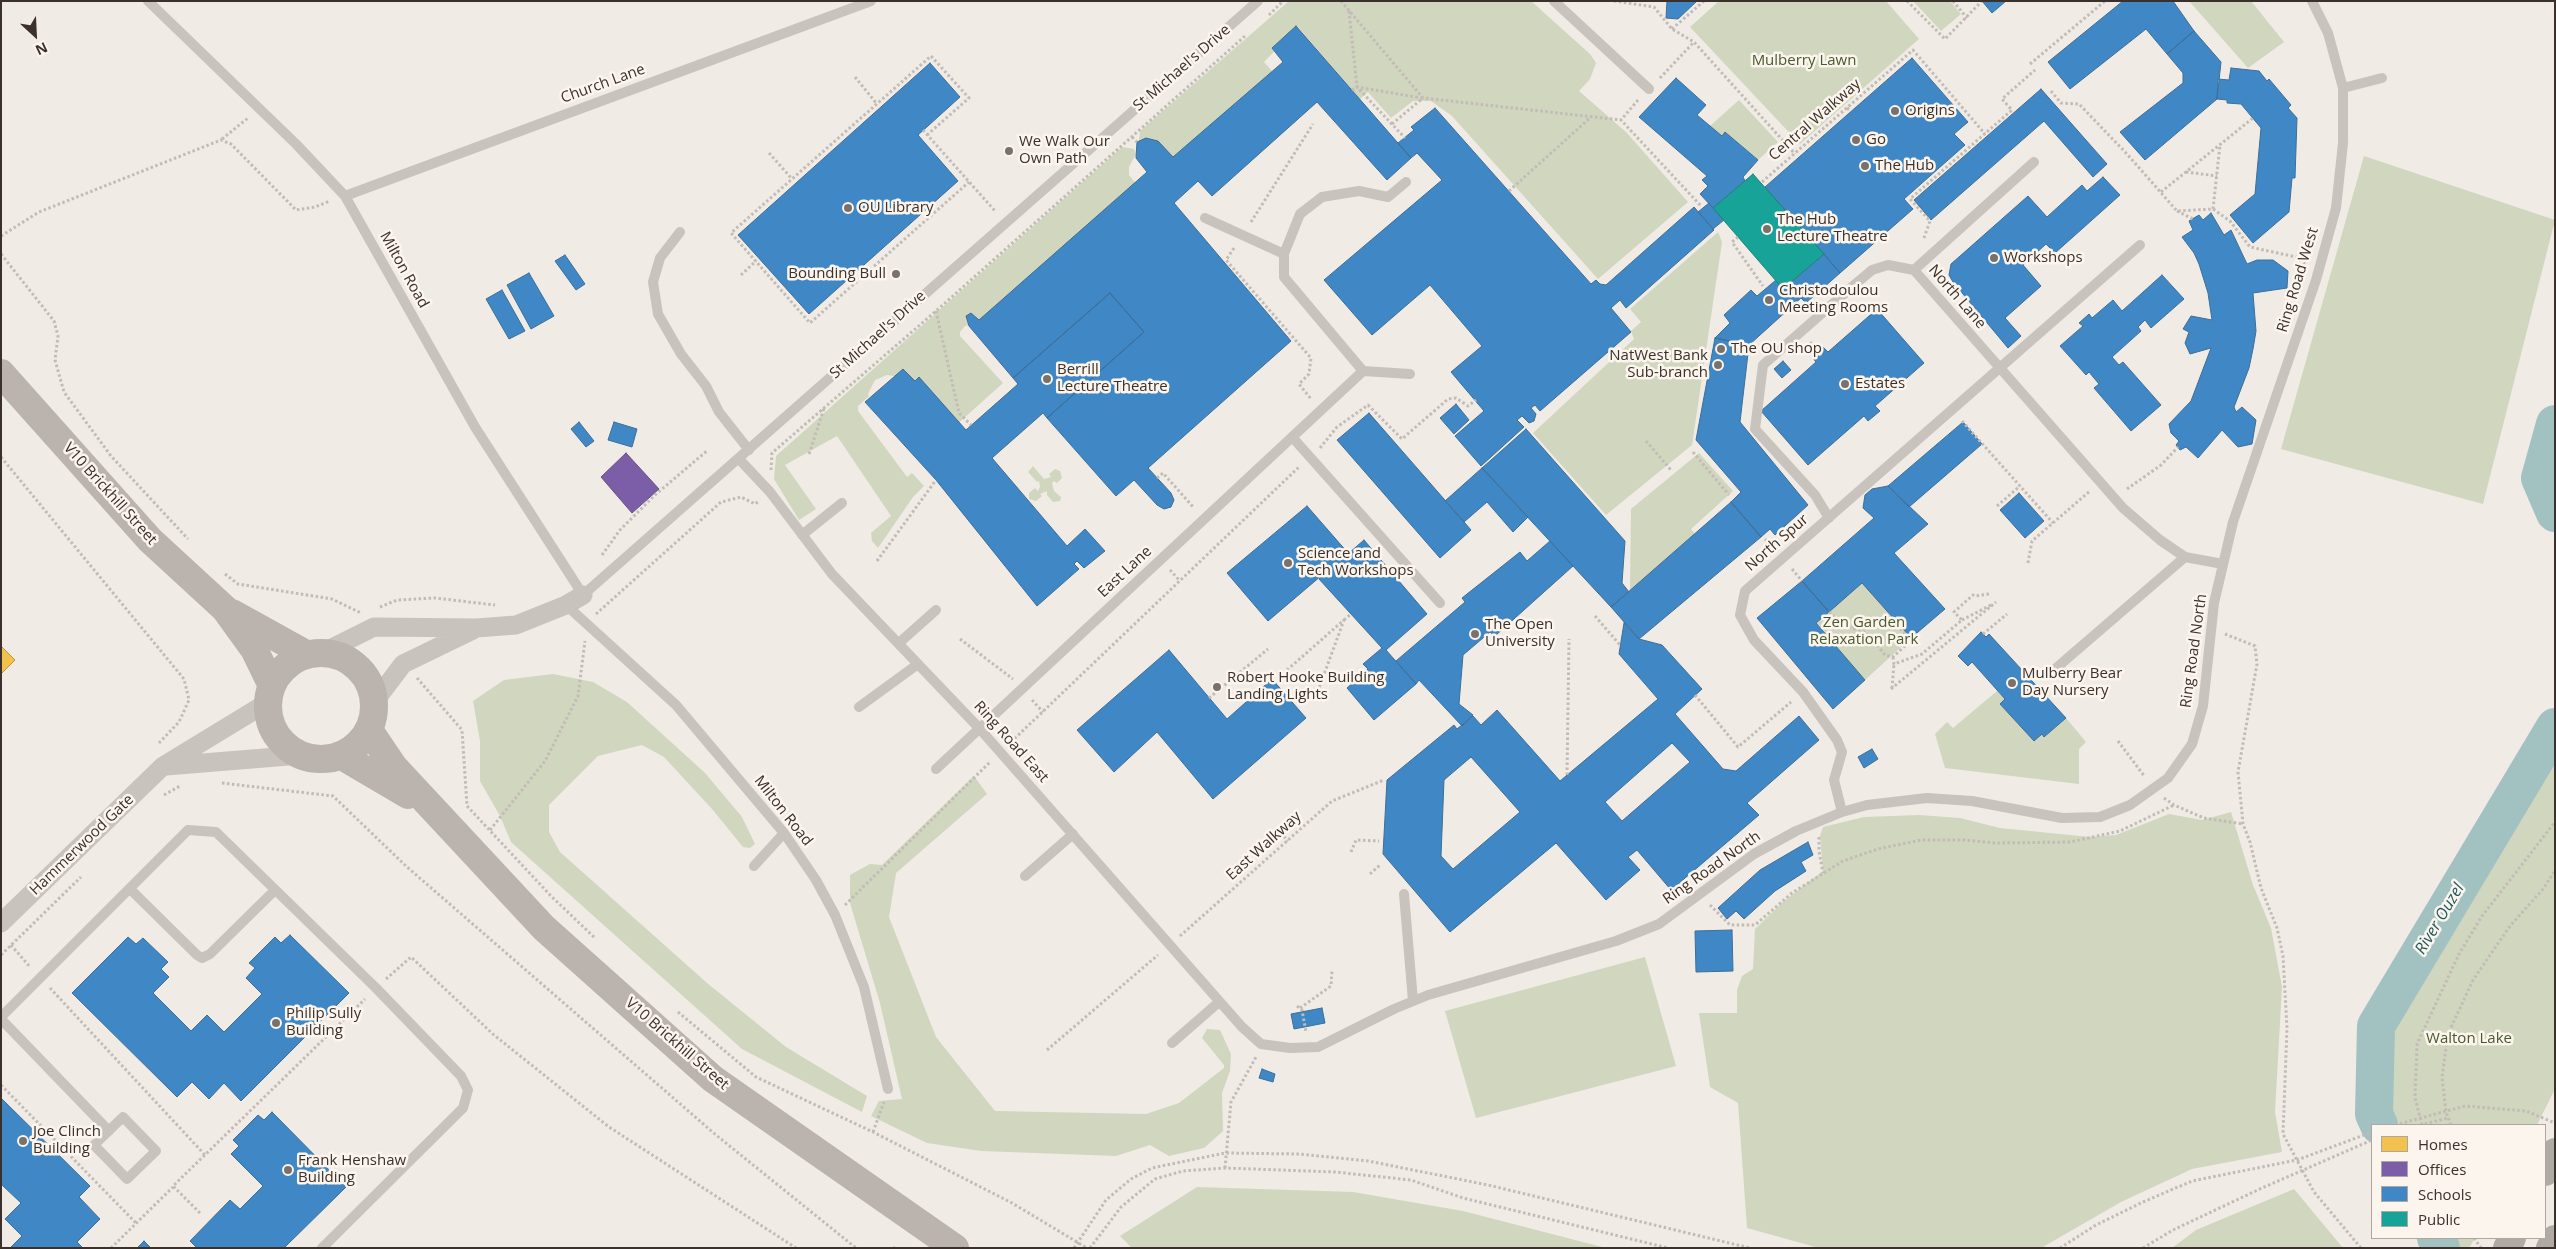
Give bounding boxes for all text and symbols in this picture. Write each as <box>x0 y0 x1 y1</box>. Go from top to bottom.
north arrow <box>10 10 60 60</box>
street label: St Michael's Drive <box>1130 21 1234 115</box>
text: N <box>32 38 51 60</box>
park label: Mulberry Lawn <box>1752 52 1856 70</box>
street label: Church Lane <box>559 60 647 108</box>
street label: Central Walkway <box>1765 75 1865 165</box>
place label: Origins <box>1905 102 1955 120</box>
marker: Origins <box>1889 105 1901 117</box>
place label: Go <box>1866 131 1886 149</box>
place label: We Walk Our Own Path <box>1019 133 1110 168</box>
marker: Go <box>1850 134 1862 146</box>
marker: We Walk Our Own Path <box>1003 145 1015 157</box>
place label: The Hub <box>1875 157 1934 175</box>
marker: The Hub <box>1859 160 1871 172</box>
place label: OU Library <box>858 199 933 217</box>
marker: OU Library <box>842 202 854 214</box>
place label: The Hub Lecture Theatre <box>1777 211 1888 246</box>
marker: The Hub Lecture Theatre <box>1761 223 1773 235</box>
street label: Ring Road West <box>2273 225 2323 335</box>
street label: Milton Road <box>376 229 432 311</box>
place label: Workshops <box>2004 249 2083 267</box>
marker: Workshops <box>1988 252 2000 264</box>
street label: North Lane <box>1924 261 1990 333</box>
place label: Bounding Bull <box>788 265 886 283</box>
marker: Bounding Bull <box>890 268 902 280</box>
place label: Christodoulou Meeting Rooms <box>1779 282 1888 317</box>
street label: St Michael's Drive <box>826 287 930 383</box>
marker: Christodoulou Meeting Rooms <box>1763 294 1775 306</box>
place label: The OU shop <box>1731 340 1822 358</box>
marker: The OU shop <box>1715 343 1727 355</box>
place label: NatWest Bank Sub-branch <box>1609 347 1708 382</box>
marker: NatWest Bank Sub-branch <box>1712 359 1724 371</box>
place label: Berrill Lecture Theatre <box>1057 361 1168 396</box>
marker: Berrill Lecture Theatre <box>1041 373 1053 385</box>
place label: Estates <box>1855 375 1905 393</box>
marker: Estates <box>1839 378 1851 390</box>
street label: V10 Brickhill Street <box>59 439 161 549</box>
street label: North Spur <box>1742 511 1812 575</box>
street label: East Lane <box>1094 543 1156 601</box>
place label: Science and Tech Workshops <box>1298 545 1414 580</box>
marker: Science and Tech Workshops <box>1282 557 1294 569</box>
street label: Ring Road North <box>2177 593 2211 709</box>
park label: Zen Garden Relaxation Park <box>1810 614 1918 649</box>
place label: The Open University <box>1485 616 1555 651</box>
marker: The Open University <box>1469 628 1481 640</box>
place label: Mulberry Bear Day Nursery <box>2022 665 2122 700</box>
place label: Robert Hooke Building Landing Lights <box>1227 669 1384 704</box>
marker: Mulberry Bear Day Nursery <box>2006 677 2018 689</box>
marker: Robert Hooke Building Landing Lights <box>1211 681 1223 693</box>
street label: Ring Road East <box>970 698 1052 786</box>
street label: Milton Road <box>750 772 816 850</box>
street label: Hammerwood Gate <box>26 791 138 899</box>
street label: East Walkway <box>1223 808 1305 884</box>
street label: Ring Road North <box>1660 828 1764 908</box>
water label: River Ouzel <box>2411 880 2469 958</box>
street label: V10 Brickhill Street <box>622 994 732 1094</box>
place label: Philip Sully Building <box>286 1005 361 1040</box>
marker: Philip Sully Building <box>270 1017 282 1029</box>
park label: Walton Lake <box>2426 1030 2512 1048</box>
place label: Joe Clinch Building <box>33 1123 101 1158</box>
legend <box>2371 1124 2546 1239</box>
text: Homes <box>2418 1134 2468 1154</box>
marker: Joe Clinch Building <box>17 1135 29 1147</box>
place label: Frank Henshaw Building <box>298 1152 406 1187</box>
text: Offices <box>2418 1159 2466 1179</box>
marker: Frank Henshaw Building <box>282 1164 294 1176</box>
text: Schools <box>2418 1184 2472 1204</box>
text: Public <box>2418 1209 2460 1229</box>

